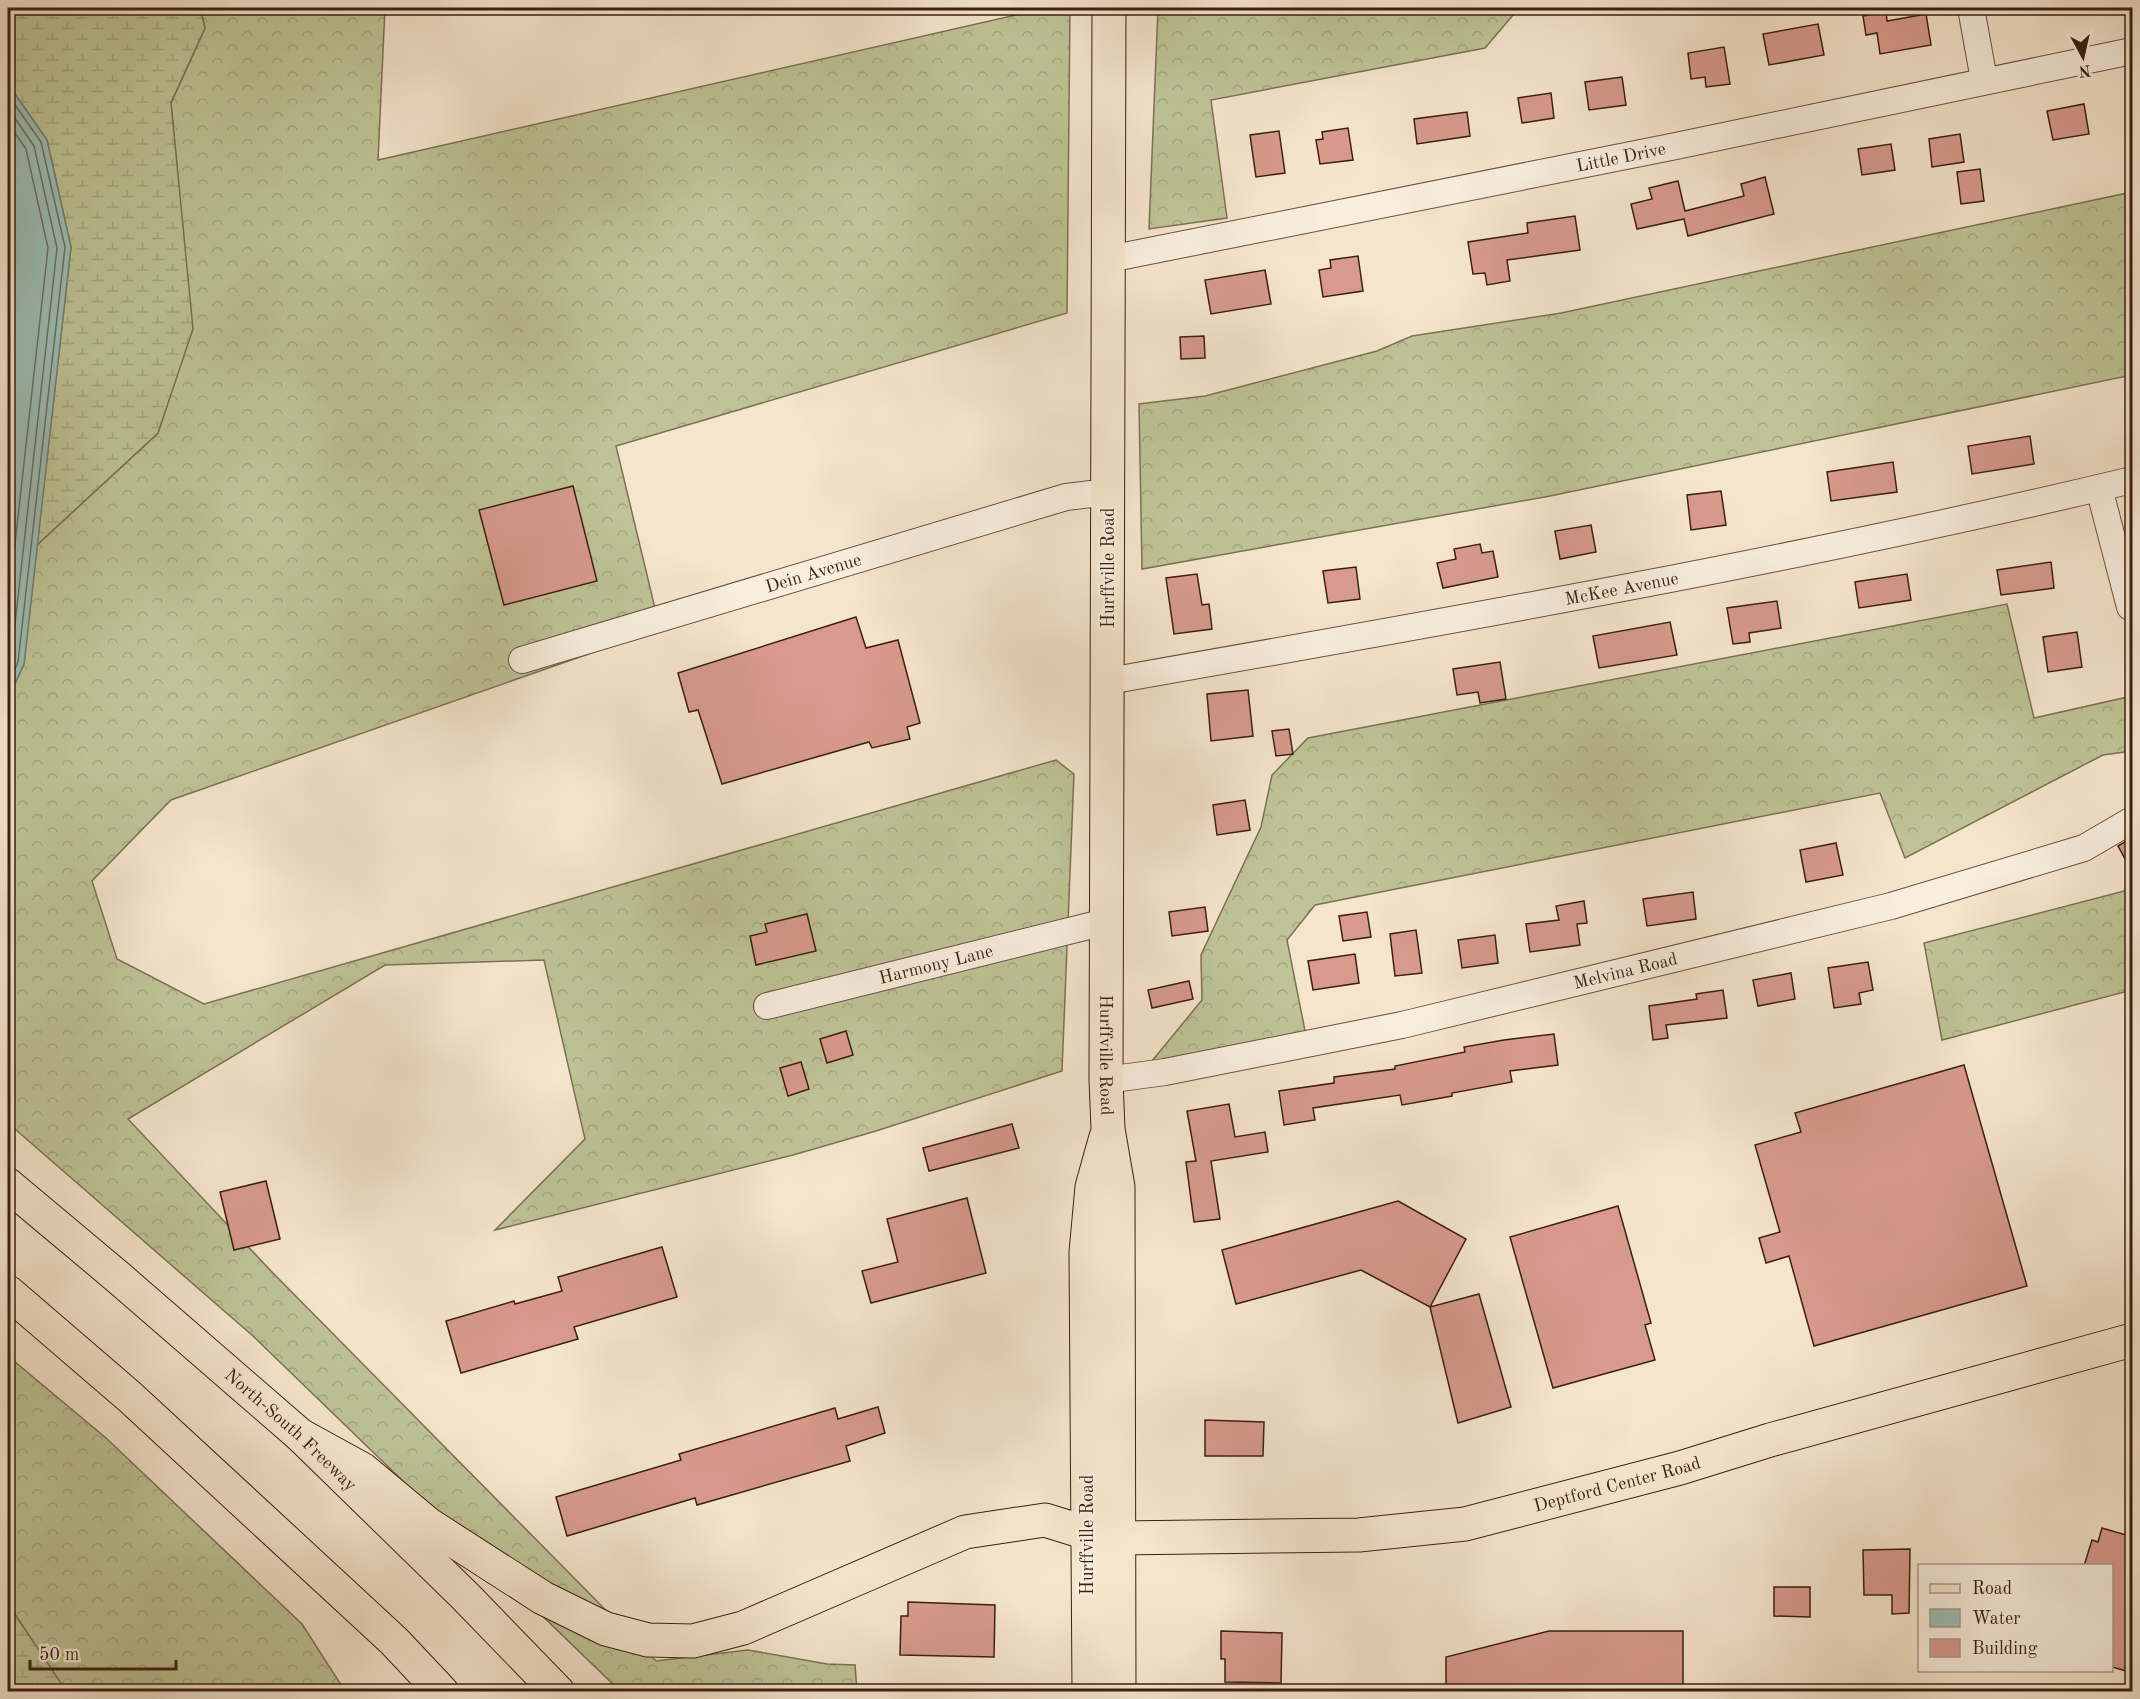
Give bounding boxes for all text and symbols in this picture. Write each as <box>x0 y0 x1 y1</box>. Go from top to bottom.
north arrow <box>2053 27 2113 87</box>
text: N <box>2077 61 2092 79</box>
street label: Little Drive <box>1575 140 1668 176</box>
street label: Hurffville Road <box>1100 508 1118 628</box>
street label: Dein Avenue <box>763 551 864 597</box>
street label: McKee Avenue <box>1564 570 1680 609</box>
street label: Harmony Lane <box>877 942 995 988</box>
street label: Melvina Road <box>1572 950 1679 993</box>
street label: Hurffville Road <box>1096 995 1115 1116</box>
street label: North-South Freeway <box>221 1366 360 1495</box>
street label: Deptford Center Road <box>1532 1454 1703 1516</box>
street label: Hurffville Road <box>1079 1475 1097 1595</box>
legend <box>1918 1564 2113 1672</box>
text: Road <box>1972 1580 2012 1598</box>
text: Water <box>1972 1610 2021 1628</box>
scale bar <box>30 1633 176 1671</box>
text: Building <box>1972 1640 2038 1658</box>
text: 50 m <box>39 1646 79 1664</box>

